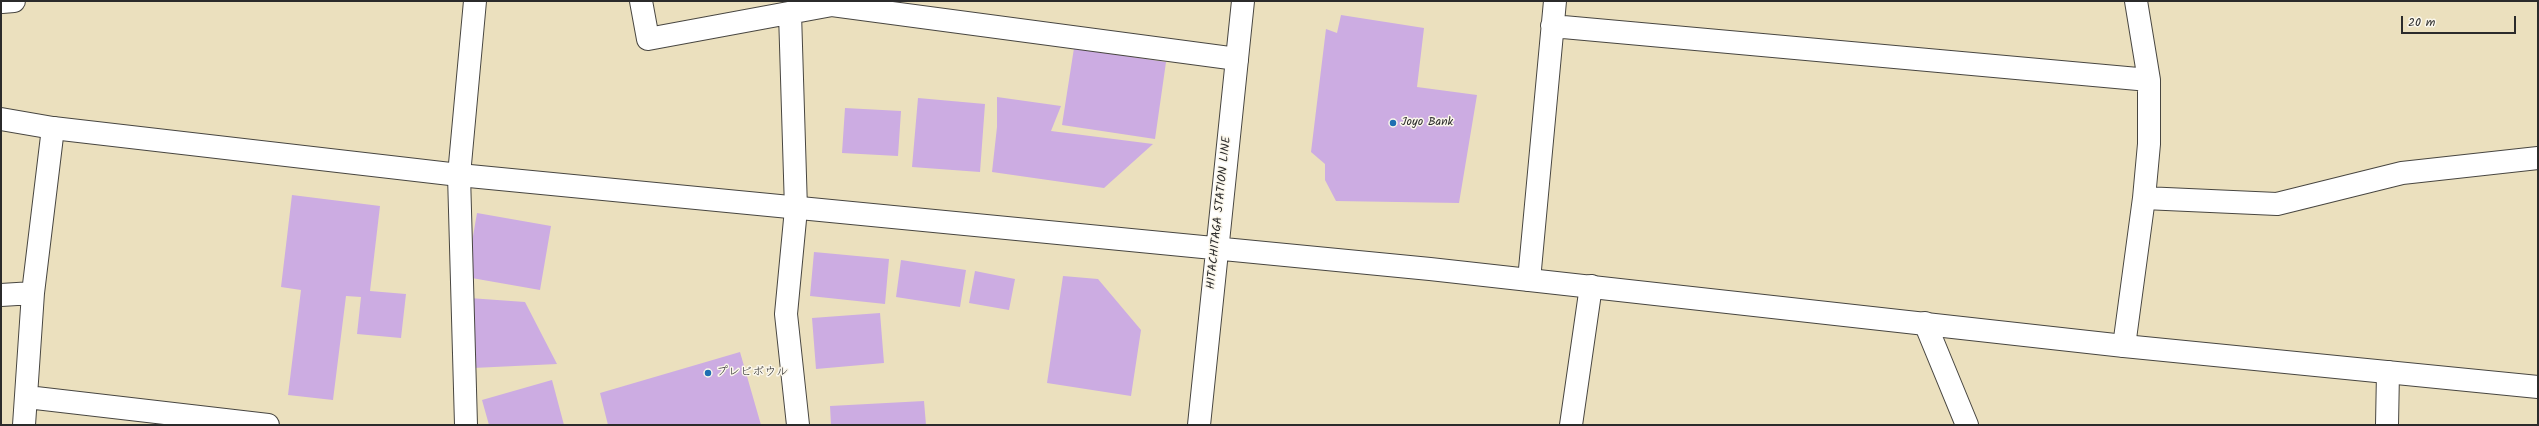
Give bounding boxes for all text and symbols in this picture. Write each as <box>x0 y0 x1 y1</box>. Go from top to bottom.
scale bar <box>2403 8 2518 34</box>
text: 20 m <box>2408 13 2435 32</box>
place label: Joyo Bank <box>1401 116 1453 130</box>
marker: Joyo Bank <box>1388 118 1398 128</box>
street label: HITACHITAGA STATION LINE <box>1205 136 1235 290</box>
place label: プレビボウル <box>716 366 788 380</box>
marker: プレビボウル <box>703 368 713 378</box>

